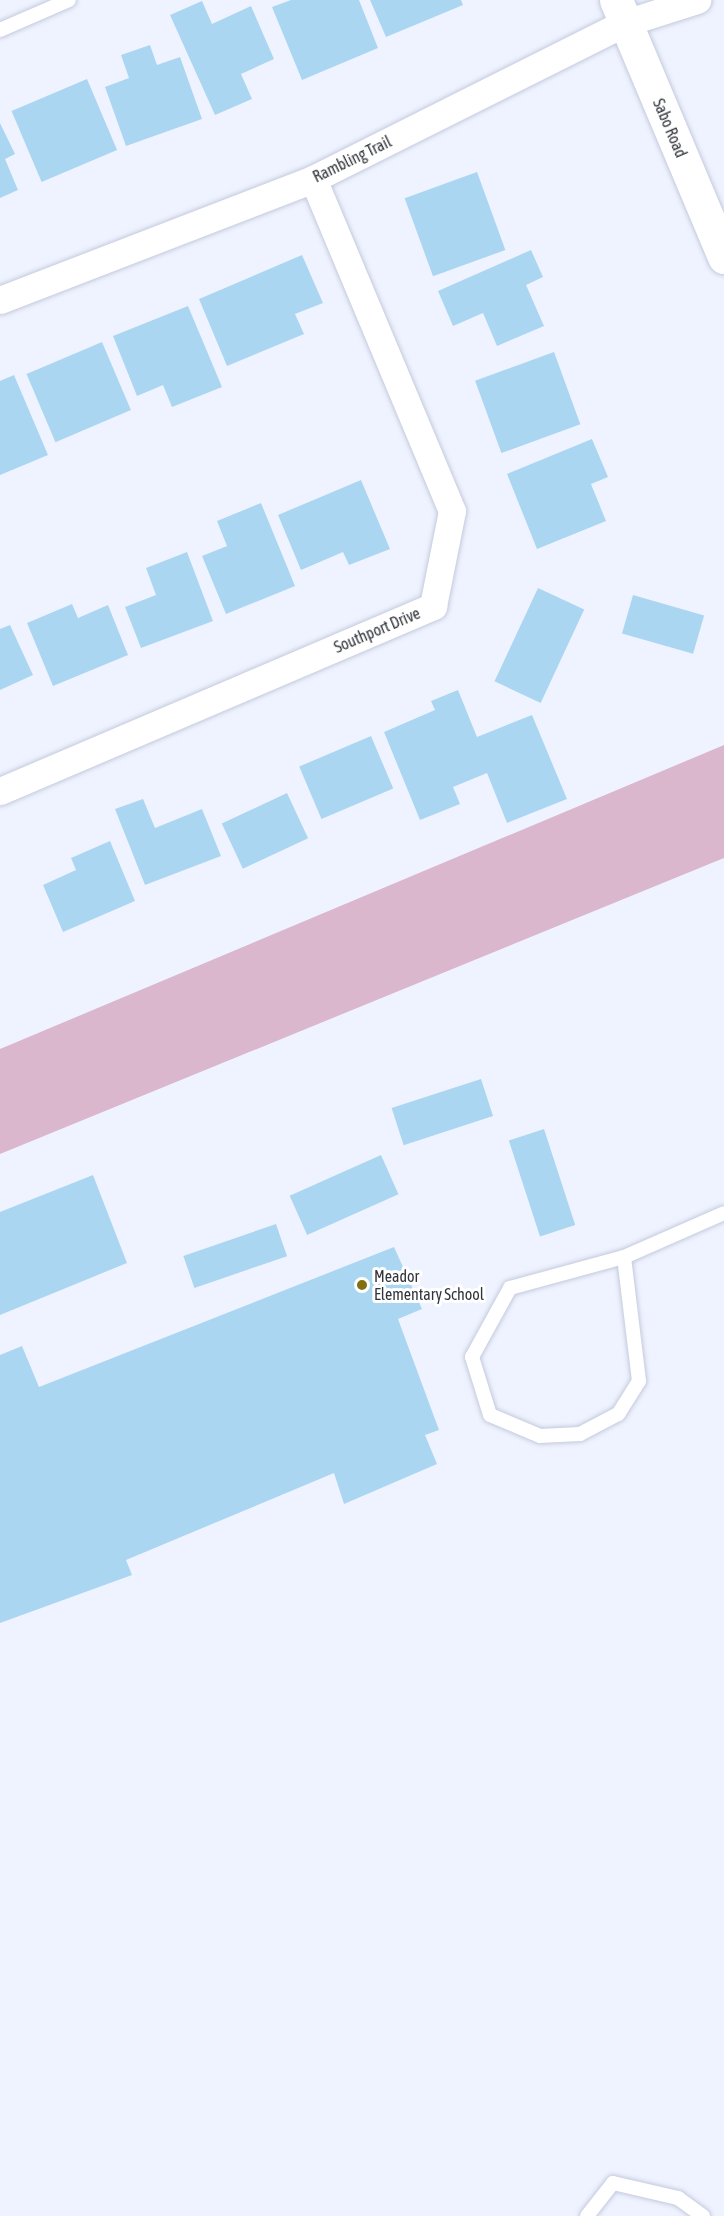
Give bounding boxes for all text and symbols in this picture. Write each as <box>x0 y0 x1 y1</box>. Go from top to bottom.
street label: Sabo Road <box>649 96 691 160</box>
street label: Rambling Trail <box>310 132 394 186</box>
street label: Southport Drive <box>331 603 423 657</box>
place label: Meador Elementary School <box>374 1266 484 1304</box>
marker: Meador Elementary School <box>355 1278 369 1292</box>

